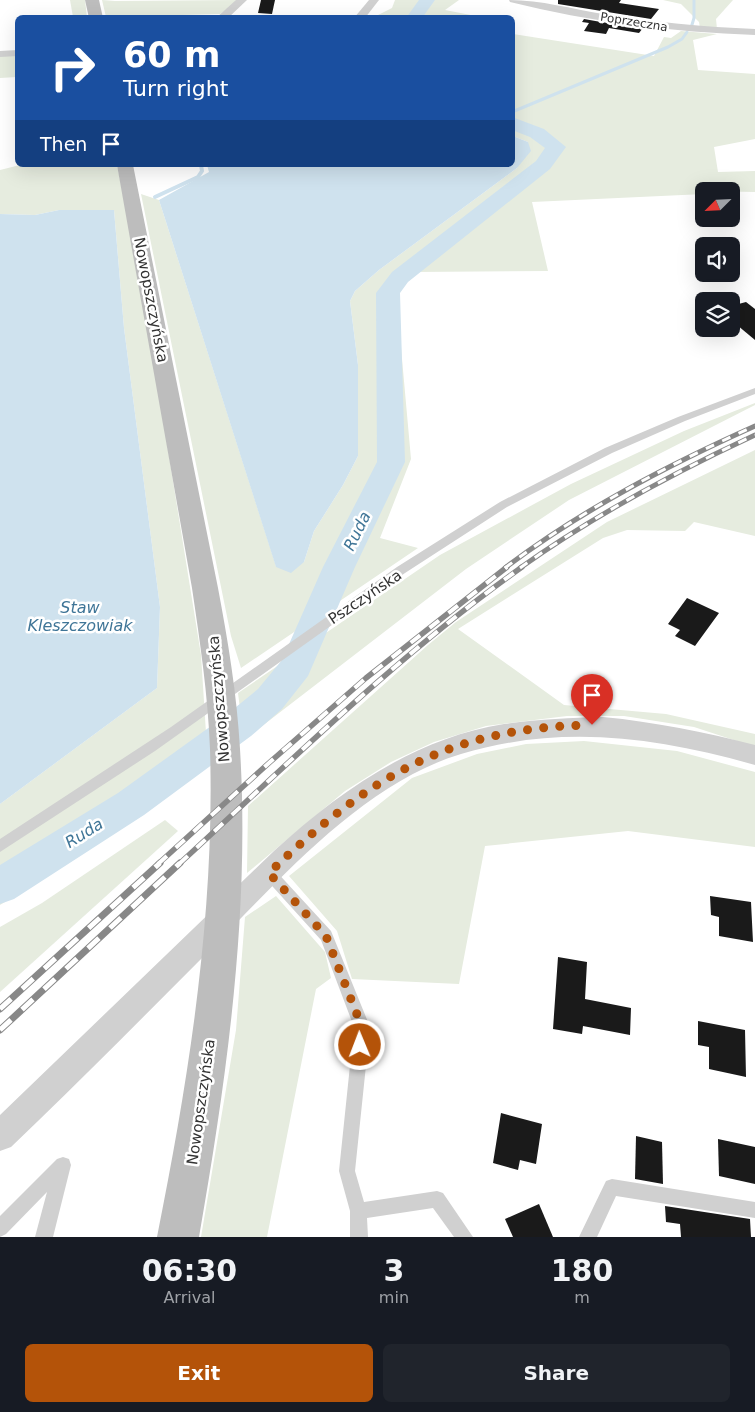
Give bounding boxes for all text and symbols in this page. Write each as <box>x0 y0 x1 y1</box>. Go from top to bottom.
street label: Poprzeczna <box>599 10 669 34</box>
icon: right <box>40 35 105 100</box>
text: 60 m <box>123 35 220 75</box>
text: Turn right <box>123 76 228 101</box>
icon: arrive <box>97 130 125 158</box>
text: Then <box>40 133 87 155</box>
north arrow <box>695 182 740 228</box>
map controls <box>695 182 740 337</box>
street label: Nowopszczyńska <box>130 236 172 364</box>
button: sound <box>695 237 740 282</box>
button: layers <box>695 292 740 337</box>
water label: Ruda <box>339 508 375 554</box>
street label: Pszczyńska <box>325 566 405 628</box>
water label: Staw Kleszczowiak <box>27 598 133 635</box>
street label: Nowopszczyńska <box>204 635 234 763</box>
pin <box>571 674 613 725</box>
icon: arrive <box>578 681 606 709</box>
water label: Ruda <box>61 814 107 852</box>
position arrow <box>333 1018 385 1070</box>
street label: Nowopszczyńska <box>183 1038 219 1166</box>
text: 06:30 <box>142 1253 237 1288</box>
text: 3 <box>383 1253 404 1288</box>
text: 180 <box>551 1253 613 1288</box>
text: Arrival <box>163 1288 215 1307</box>
text: min <box>379 1288 409 1307</box>
text: m <box>574 1288 590 1307</box>
button: Exit <box>25 1344 373 1402</box>
button: Share <box>383 1344 730 1402</box>

